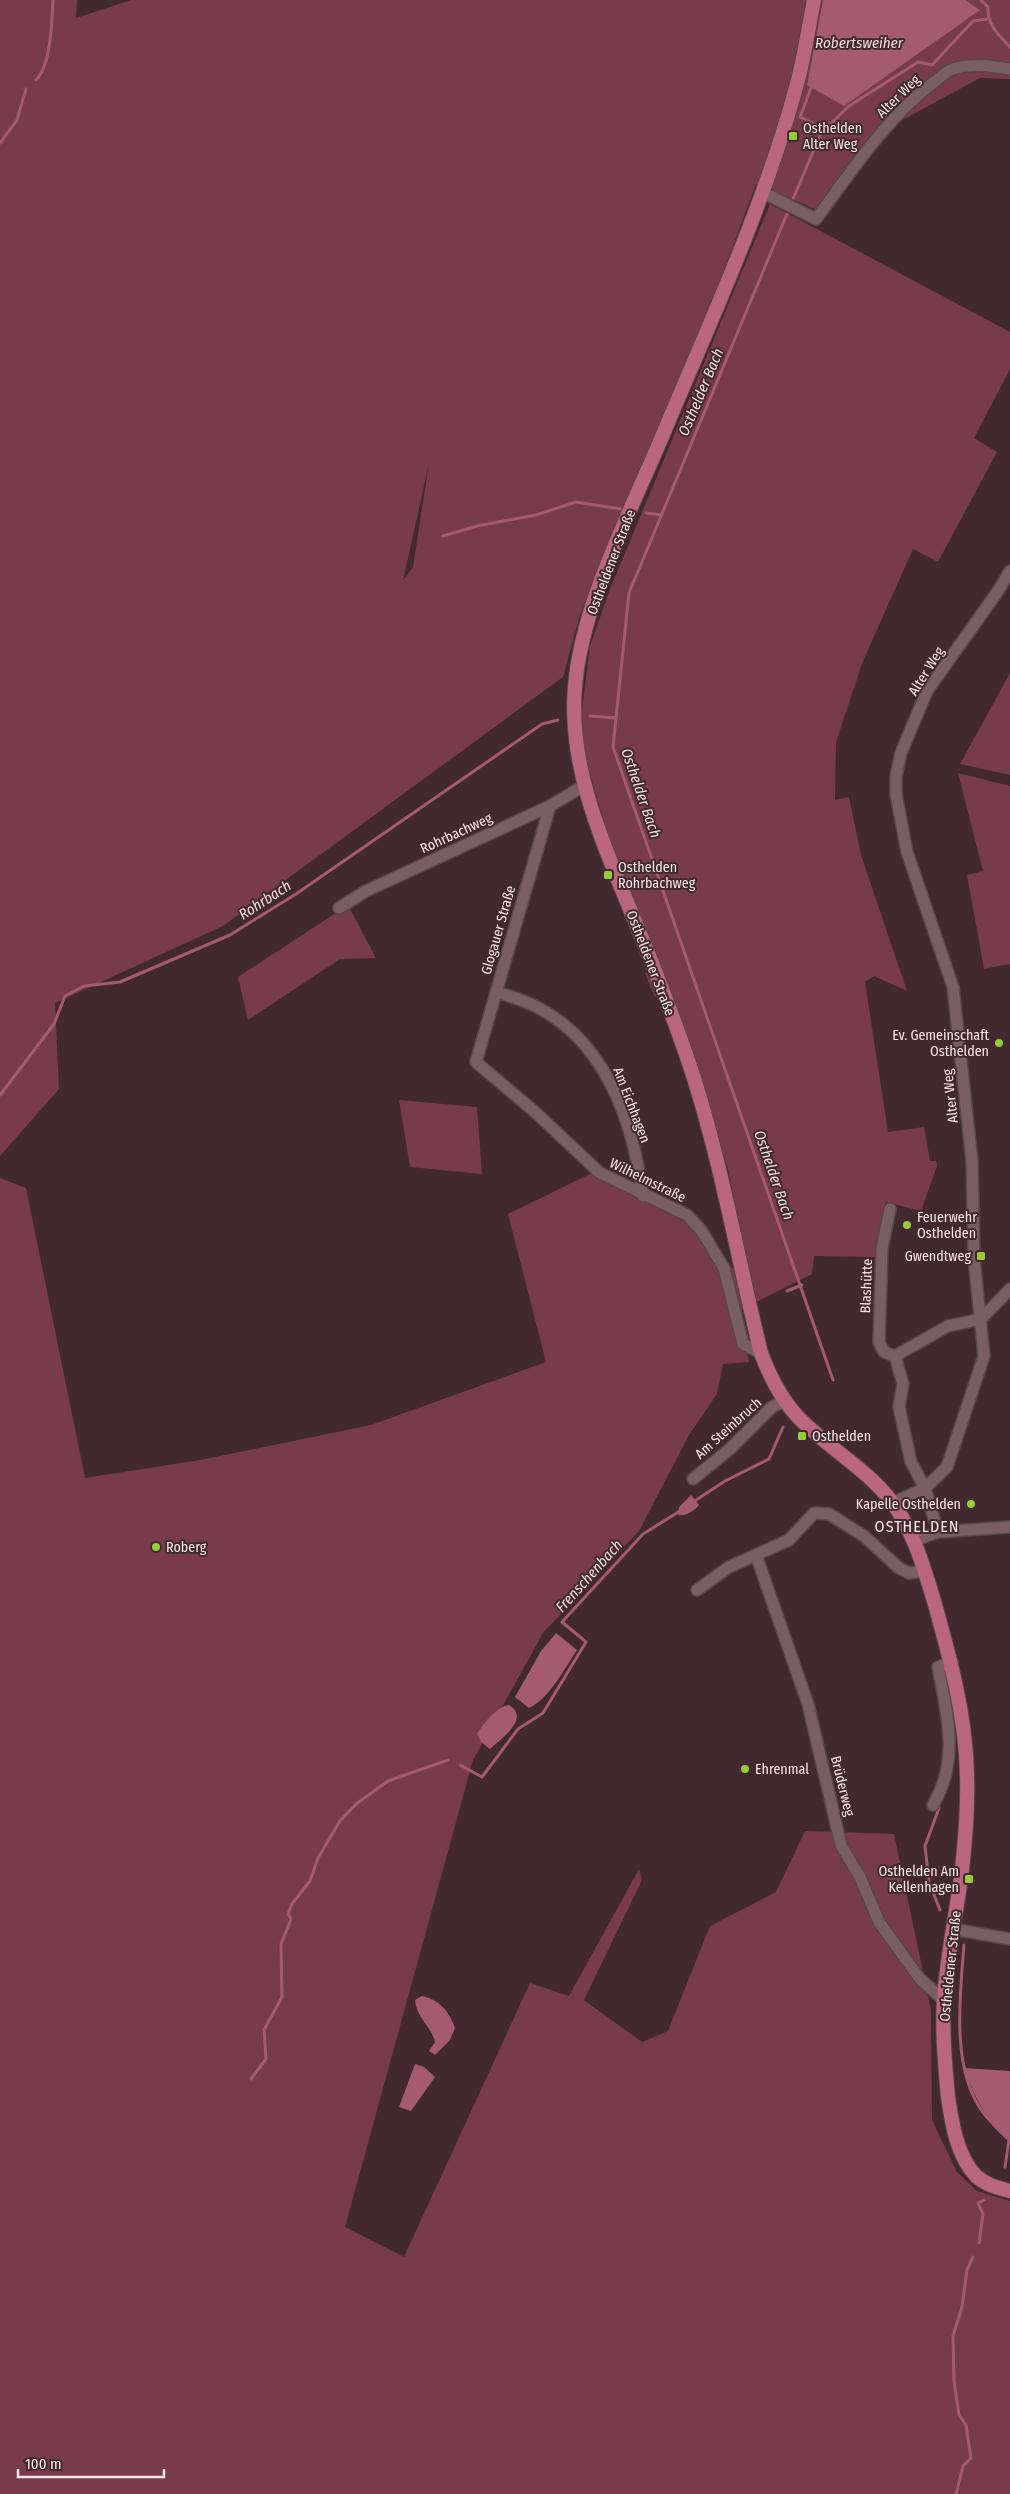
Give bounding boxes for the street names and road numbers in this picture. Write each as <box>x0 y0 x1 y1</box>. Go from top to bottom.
street label: Alter Weg <box>873 71 924 121</box>
street label: Ostheldener Straße <box>584 507 639 617</box>
street label: Alter Weg <box>905 643 948 699</box>
street label: Rohrbachweg <box>418 809 495 857</box>
street label: Glogauer Straße <box>478 884 519 977</box>
street label: Ostheldener Straße <box>623 908 678 1018</box>
street label: Am Eichhagen <box>609 1065 654 1145</box>
street label: Alter Weg <box>939 1068 962 1124</box>
street label: Wilhelmstraße <box>607 1155 689 1206</box>
street label: Blashütte <box>857 1258 876 1314</box>
street label: Am Steinbruch <box>692 1394 765 1463</box>
street label: Brüderweg <box>827 1754 858 1819</box>
street label: Ostheldener Straße <box>936 1910 965 2022</box>

